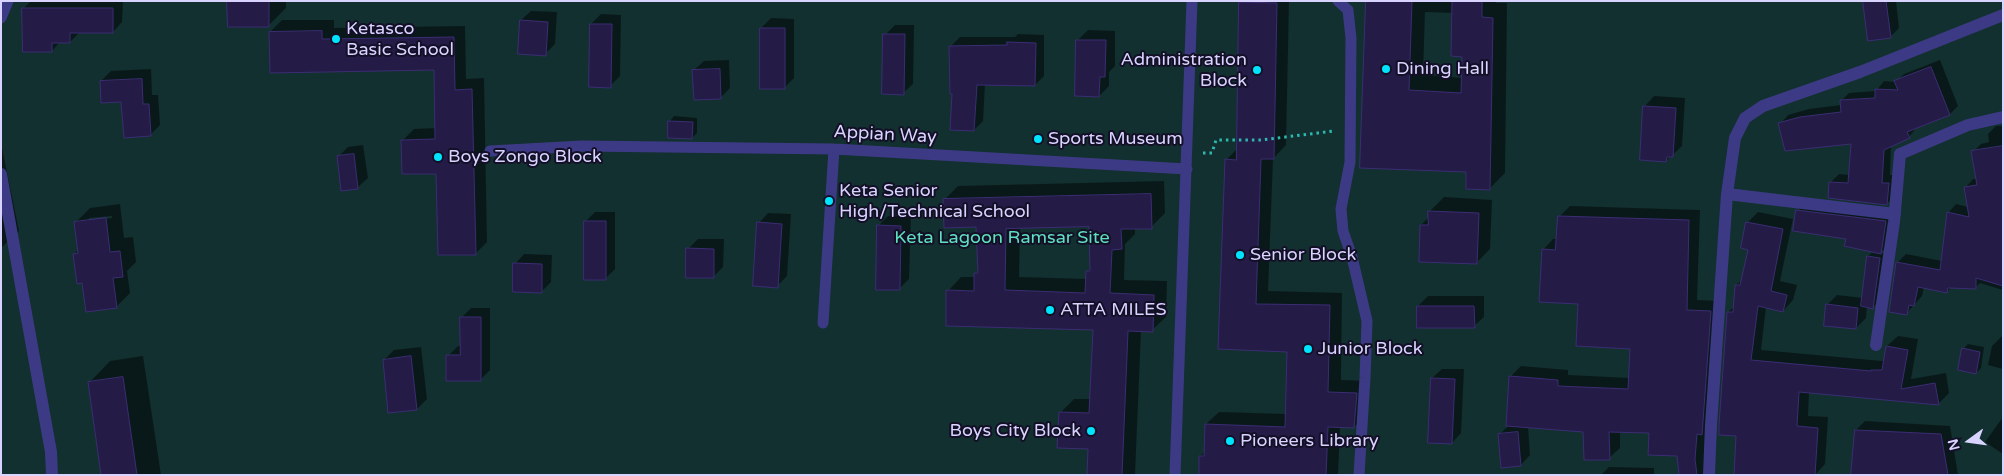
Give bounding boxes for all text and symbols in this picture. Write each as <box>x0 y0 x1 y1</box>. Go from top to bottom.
place label: Ketasco Basic School <box>346 18 454 60</box>
marker: Ketasco Basic School <box>330 33 342 45</box>
place label: Administration Block <box>1120 49 1247 92</box>
place label: Dining Hall <box>1396 58 1489 80</box>
marker: Dining Hall <box>1380 63 1392 75</box>
marker: Administration Block <box>1251 64 1263 76</box>
street label: Appian Way <box>833 122 937 148</box>
place label: Sports Museum <box>1048 128 1183 150</box>
marker: Sports Museum <box>1032 133 1044 145</box>
place label: Boys Zongo Block <box>448 146 602 168</box>
marker: Boys Zongo Block <box>432 151 444 163</box>
place label: Keta Senior High/Technical School <box>839 180 1030 222</box>
marker: Keta Senior High/Technical School <box>823 195 835 207</box>
park label: Keta Lagoon Ramsar Site <box>894 227 1110 249</box>
place label: Senior Block <box>1250 244 1356 266</box>
marker: Senior Block <box>1234 249 1246 261</box>
place label: ATTA MILES <box>1060 299 1167 321</box>
marker: ATTA MILES <box>1044 304 1056 316</box>
place label: Junior Block <box>1318 338 1422 360</box>
marker: Junior Block <box>1302 343 1314 355</box>
north arrow <box>1944 416 1994 466</box>
place label: Boys City Block <box>950 420 1081 442</box>
marker: Boys City Block <box>1085 425 1097 437</box>
place label: Pioneers Library <box>1240 430 1379 452</box>
marker: Pioneers Library <box>1224 435 1236 447</box>
text: N <box>1944 437 1964 452</box>

